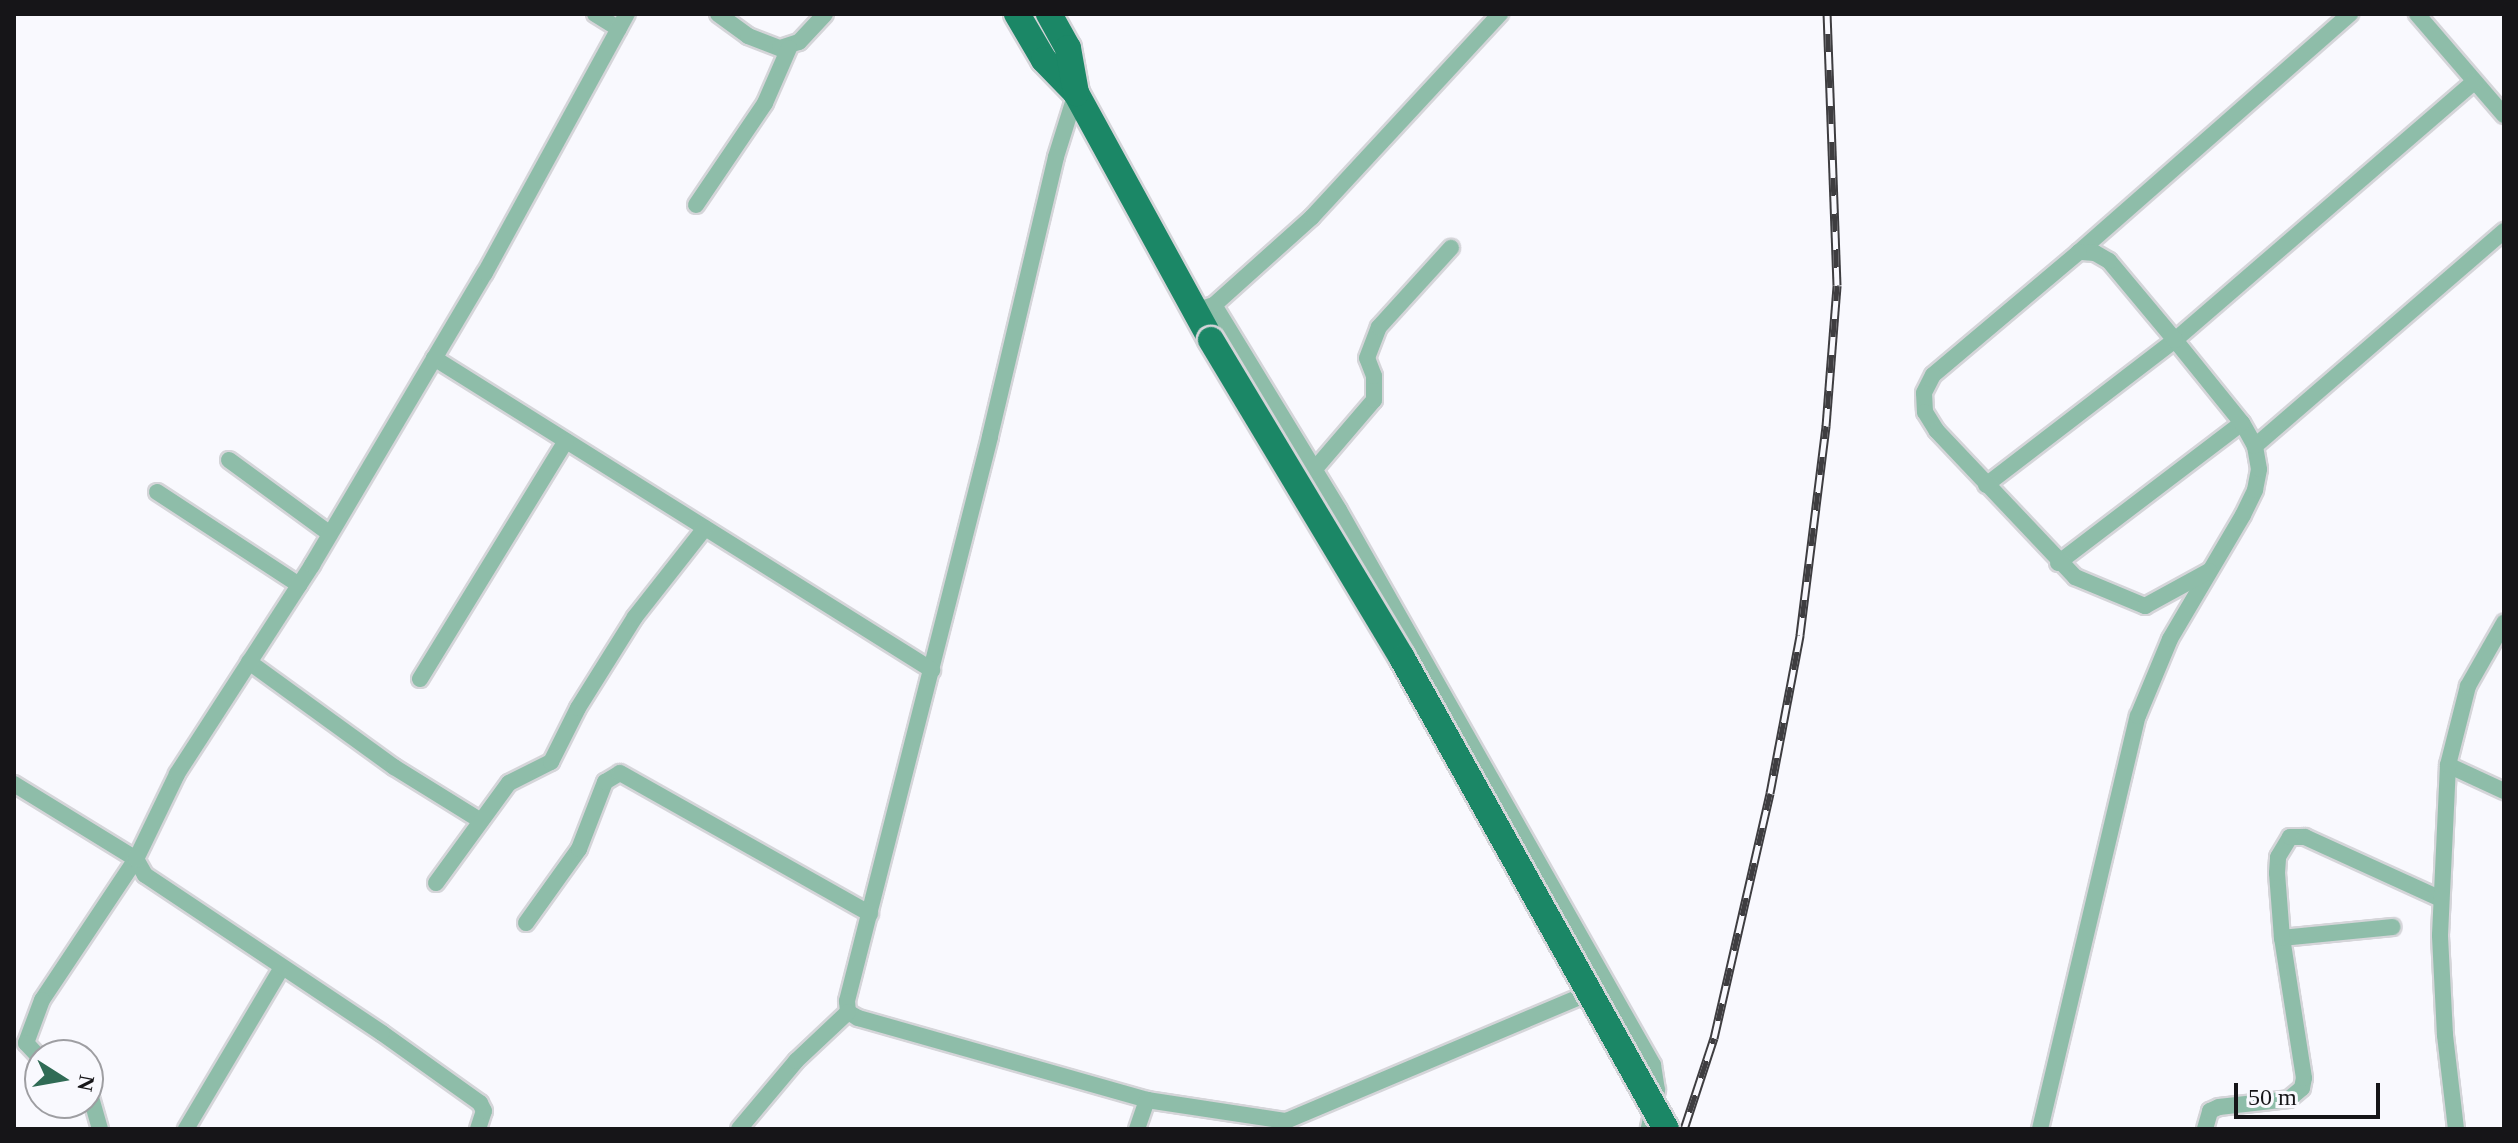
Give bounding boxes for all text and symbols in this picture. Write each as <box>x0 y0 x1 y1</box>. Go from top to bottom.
north arrow <box>24 1039 104 1119</box>
scale bar <box>2238 1067 2384 1117</box>
text: N <box>72 1073 100 1093</box>
text: 50 m <box>2248 1084 2297 1110</box>

